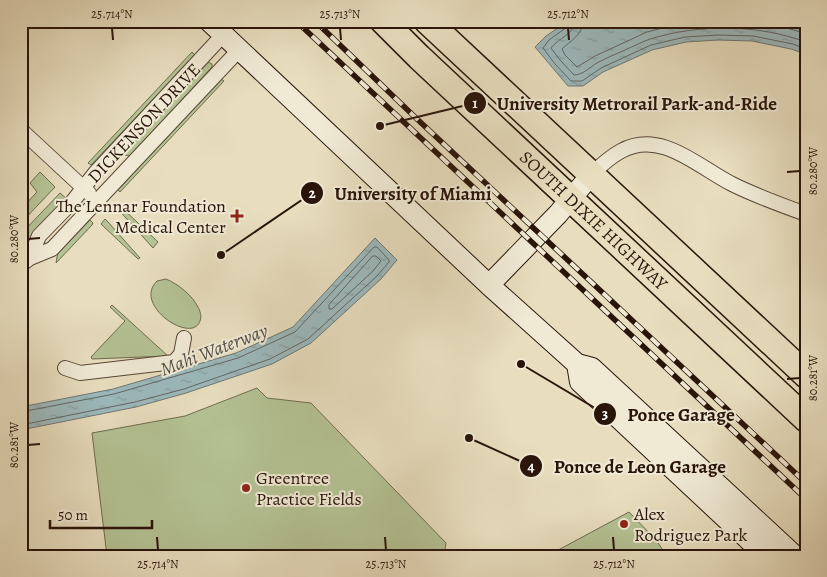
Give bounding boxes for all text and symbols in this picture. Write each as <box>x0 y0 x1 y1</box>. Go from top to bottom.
text: 25.714°N <box>91 6 133 22</box>
text: 25.713°N <box>320 6 361 22</box>
text: 25.712°N <box>547 6 589 22</box>
street label: DICKENSON DRIVE <box>82 58 206 188</box>
callout: University Metrorail Park-and-Ride <box>462 86 787 120</box>
text: University Metrorail Park-and-Ride <box>497 91 777 117</box>
text: 1 <box>472 93 478 113</box>
street label: SOUTH DIXIE HIGHWAY <box>515 145 674 296</box>
text: 80.280°W <box>805 146 821 195</box>
callout: University of Miami <box>299 176 501 210</box>
text: University of Miami <box>335 181 492 207</box>
text: 2 <box>308 183 316 203</box>
place label: The Lennar Foundation Medical Center <box>56 194 226 239</box>
marker: The Lennar Foundation Medical Center <box>230 209 244 223</box>
text: 80.280°W <box>6 214 22 263</box>
water label: Mahi Waterway <box>156 317 272 382</box>
text: 80.281°W <box>805 354 821 401</box>
callout: Ponce Garage <box>592 397 745 431</box>
text: Ponce Garage <box>627 402 735 428</box>
text: 3 <box>602 404 608 424</box>
text: 80.281°W <box>6 421 22 468</box>
callout: Ponce de Leon Garage <box>519 449 736 483</box>
text: Ponce de Leon Garage <box>554 454 726 480</box>
text: 4 <box>527 456 535 476</box>
place label: Greentree Practice Fields <box>256 466 362 511</box>
marker: Greentree Practice Fields <box>240 482 252 494</box>
scale bar <box>50 497 152 529</box>
place label: Alex Rodriguez Park <box>633 502 748 547</box>
text: 50 m <box>58 505 88 525</box>
marker: Alex Rodriguez Park <box>618 518 630 530</box>
text: 25.714°N <box>137 556 179 572</box>
text: 25.713°N <box>366 556 407 572</box>
text: 25.712°N <box>593 556 635 572</box>

